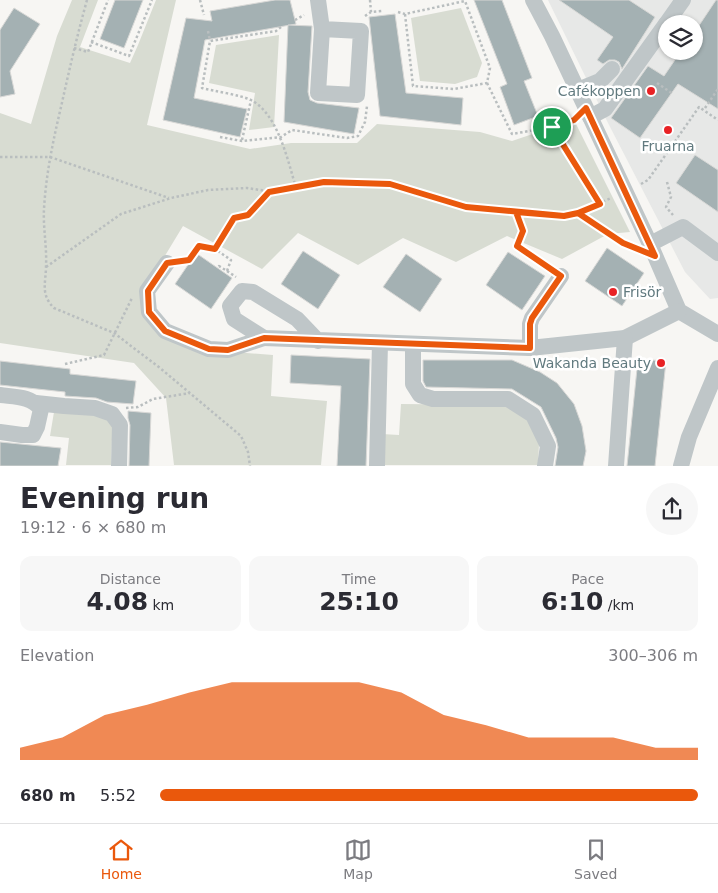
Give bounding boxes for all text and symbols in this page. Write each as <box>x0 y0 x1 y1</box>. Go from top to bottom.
map controls <box>658 15 703 60</box>
button: layers <box>658 15 703 60</box>
place label: Cafékoppen <box>558 83 641 99</box>
marker: Cafékoppen <box>645 85 657 97</box>
pin <box>531 106 573 148</box>
icon: arrive <box>538 113 566 141</box>
marker: Fruarna <box>662 124 674 136</box>
place label: Fruarna <box>641 138 695 154</box>
place label: Frisör <box>623 284 662 300</box>
marker: Frisör <box>607 286 619 298</box>
place label: Wakanda Beauty <box>533 355 651 371</box>
marker: Wakanda Beauty <box>655 357 667 369</box>
text: Evening run <box>20 482 209 515</box>
button: share <box>646 483 698 535</box>
text: 19:12 · 6 × 680 m <box>20 518 166 537</box>
text: Distance <box>100 571 161 587</box>
text: Time <box>342 571 376 587</box>
text: Pace <box>571 571 604 587</box>
text: 4.08 <box>86 587 148 616</box>
text: 25:10 <box>319 587 399 616</box>
text: 6:10 <box>541 587 603 616</box>
text: km <box>148 597 174 613</box>
text: /km <box>603 597 634 613</box>
text: Elevation <box>20 646 94 665</box>
text: 300–306 m <box>608 646 698 665</box>
text: 680 m <box>20 786 76 805</box>
text: 5:52 <box>100 786 136 805</box>
tab: Home <box>101 836 142 882</box>
tab: Map <box>343 836 373 882</box>
tab: Saved <box>574 836 617 882</box>

